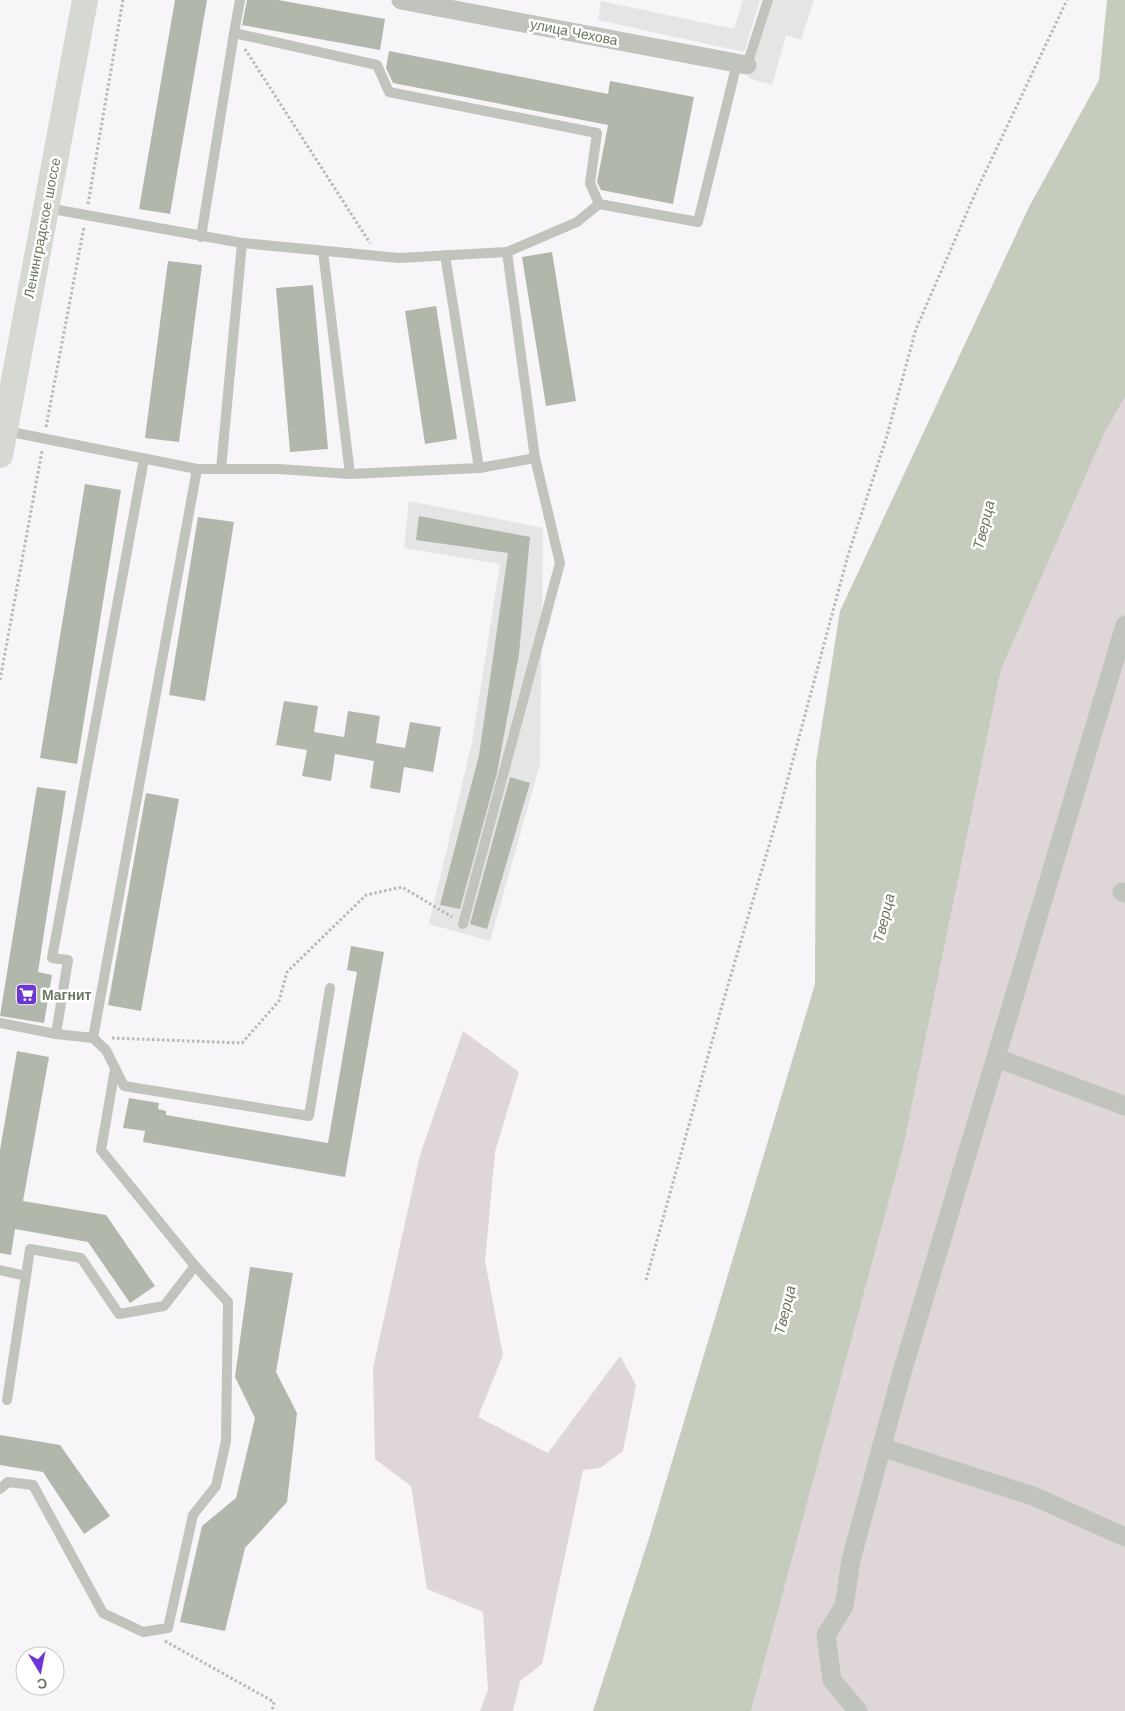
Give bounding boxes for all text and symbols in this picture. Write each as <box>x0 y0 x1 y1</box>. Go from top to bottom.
street label: улица Чехова <box>529 16 619 48</box>
street label: Ленинградское шоссе <box>21 156 64 300</box>
water label: Тверца <box>969 499 998 551</box>
water label: Тверца <box>869 892 898 944</box>
supermarket icon: Магнит <box>14 983 38 1007</box>
place label: Магнит <box>42 987 92 1003</box>
water label: Тверца <box>770 1284 799 1336</box>
north arrow <box>15 1646 65 1696</box>
text: С <box>36 1675 49 1693</box>

